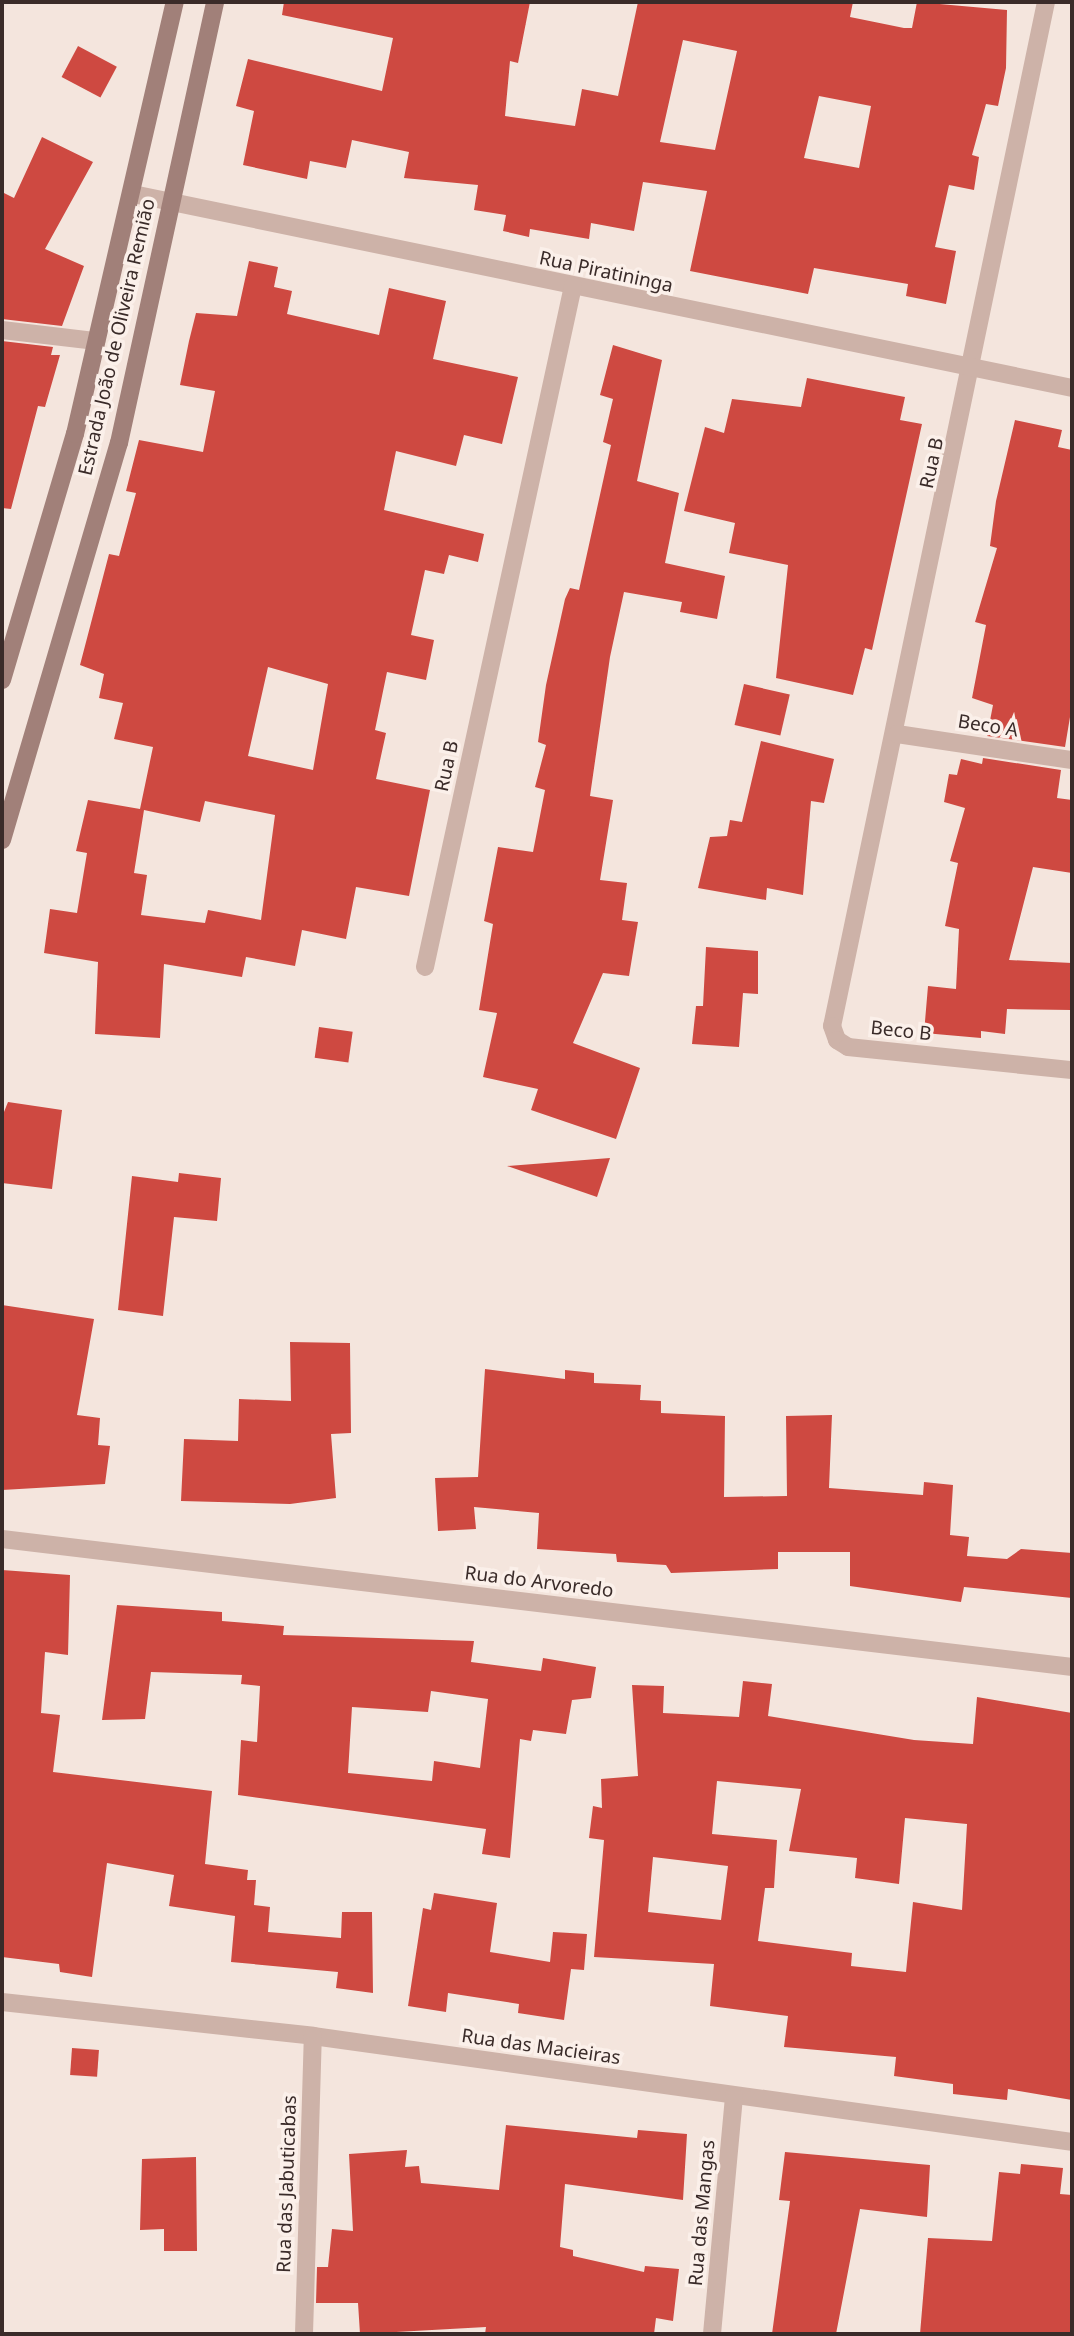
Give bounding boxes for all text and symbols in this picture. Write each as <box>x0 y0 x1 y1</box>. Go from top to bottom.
street label: Estrada João de Oliveira Remião <box>74 196 160 478</box>
street label: Rua Piratininga <box>537 247 675 297</box>
street label: Rua B <box>915 435 949 491</box>
street label: Beco A <box>956 710 1020 742</box>
street label: Rua B <box>430 738 464 794</box>
street label: Beco B <box>869 1016 933 1046</box>
street label: Rua do Arvoredo <box>463 1562 615 1602</box>
street label: Rua das Macieiras <box>460 2025 622 2069</box>
street label: Rua das Jabuticabas <box>273 2095 301 2273</box>
street label: Rua das Mangas <box>684 2139 720 2287</box>

